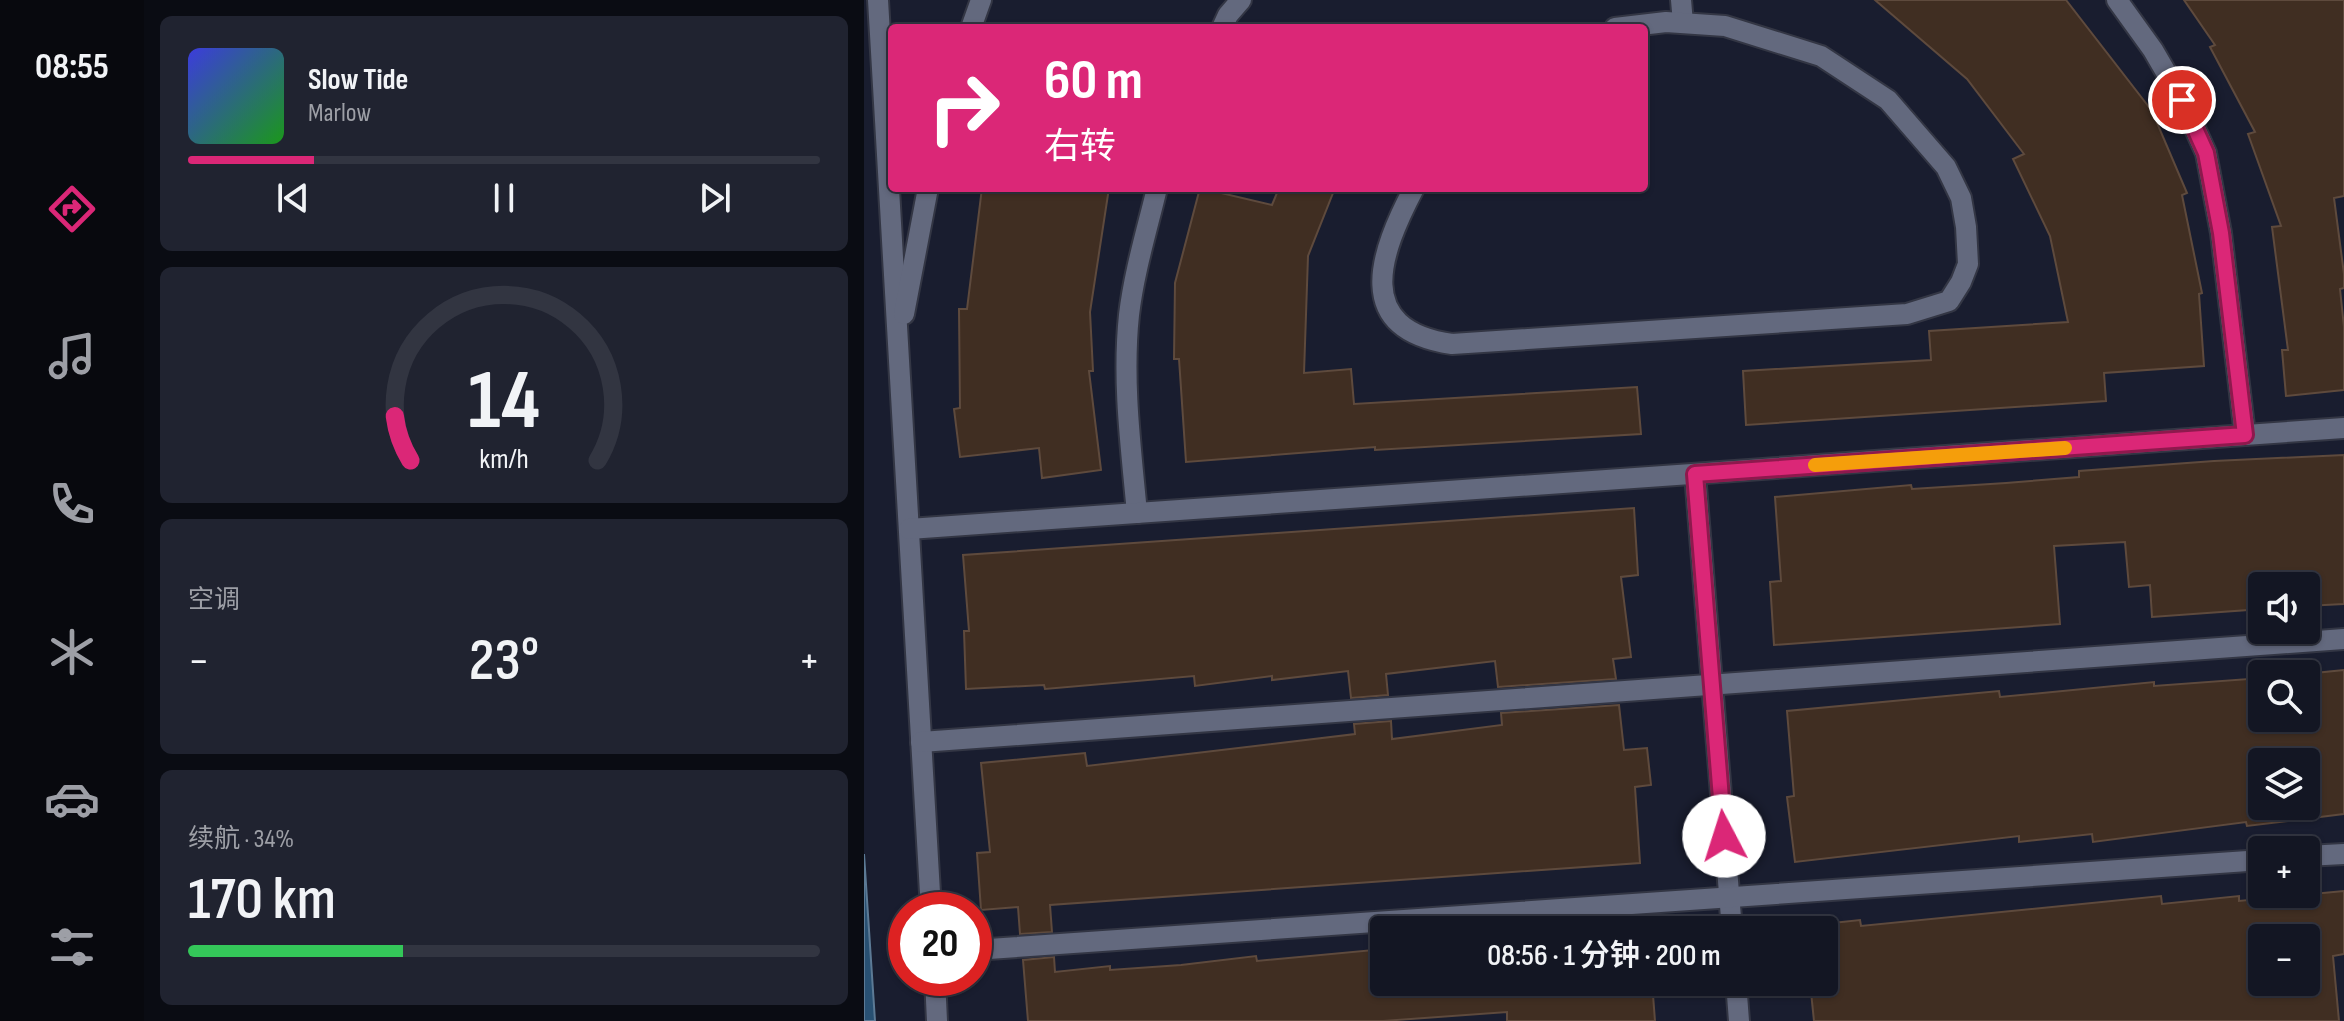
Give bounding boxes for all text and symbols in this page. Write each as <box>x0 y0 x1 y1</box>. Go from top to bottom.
text: 08:55 <box>35 46 109 89</box>
text: 60 m <box>1044 48 1143 115</box>
icon: right <box>912 56 1016 160</box>
text: Slow Tide <box>308 62 408 98</box>
pin <box>2148 66 2216 134</box>
icon: arrive <box>2160 78 2204 122</box>
text: Marlow <box>308 98 371 129</box>
text: 右转 <box>1044 126 1116 169</box>
icon: previous <box>271 176 315 220</box>
icon: pause <box>482 176 526 220</box>
icon: next <box>693 176 737 220</box>
icon: directions <box>44 181 100 237</box>
icon: music <box>44 328 100 384</box>
text: 14 <box>468 351 540 451</box>
text: km/h <box>479 442 529 477</box>
icon: phone <box>44 476 100 532</box>
map controls <box>2248 572 2320 996</box>
button: sound <box>2248 572 2320 644</box>
text: 空调 <box>188 585 240 616</box>
icon: climate <box>44 624 100 680</box>
text: 23° <box>469 625 539 697</box>
text: − <box>188 635 210 688</box>
text: + <box>798 635 820 688</box>
button: search <box>2248 660 2320 732</box>
button: layers <box>2248 748 2320 820</box>
icon: car <box>44 771 100 827</box>
position arrow <box>1682 794 1766 878</box>
text: 续航 · 34% <box>188 824 294 855</box>
button: + <box>2248 836 2320 908</box>
text: 170 km <box>188 864 336 936</box>
speed limit sign: 20 <box>888 892 992 996</box>
icon: filters <box>44 919 100 975</box>
button: − <box>2248 924 2320 996</box>
text: 08:56 · 1 分钟 · 200 m <box>1487 938 1721 974</box>

